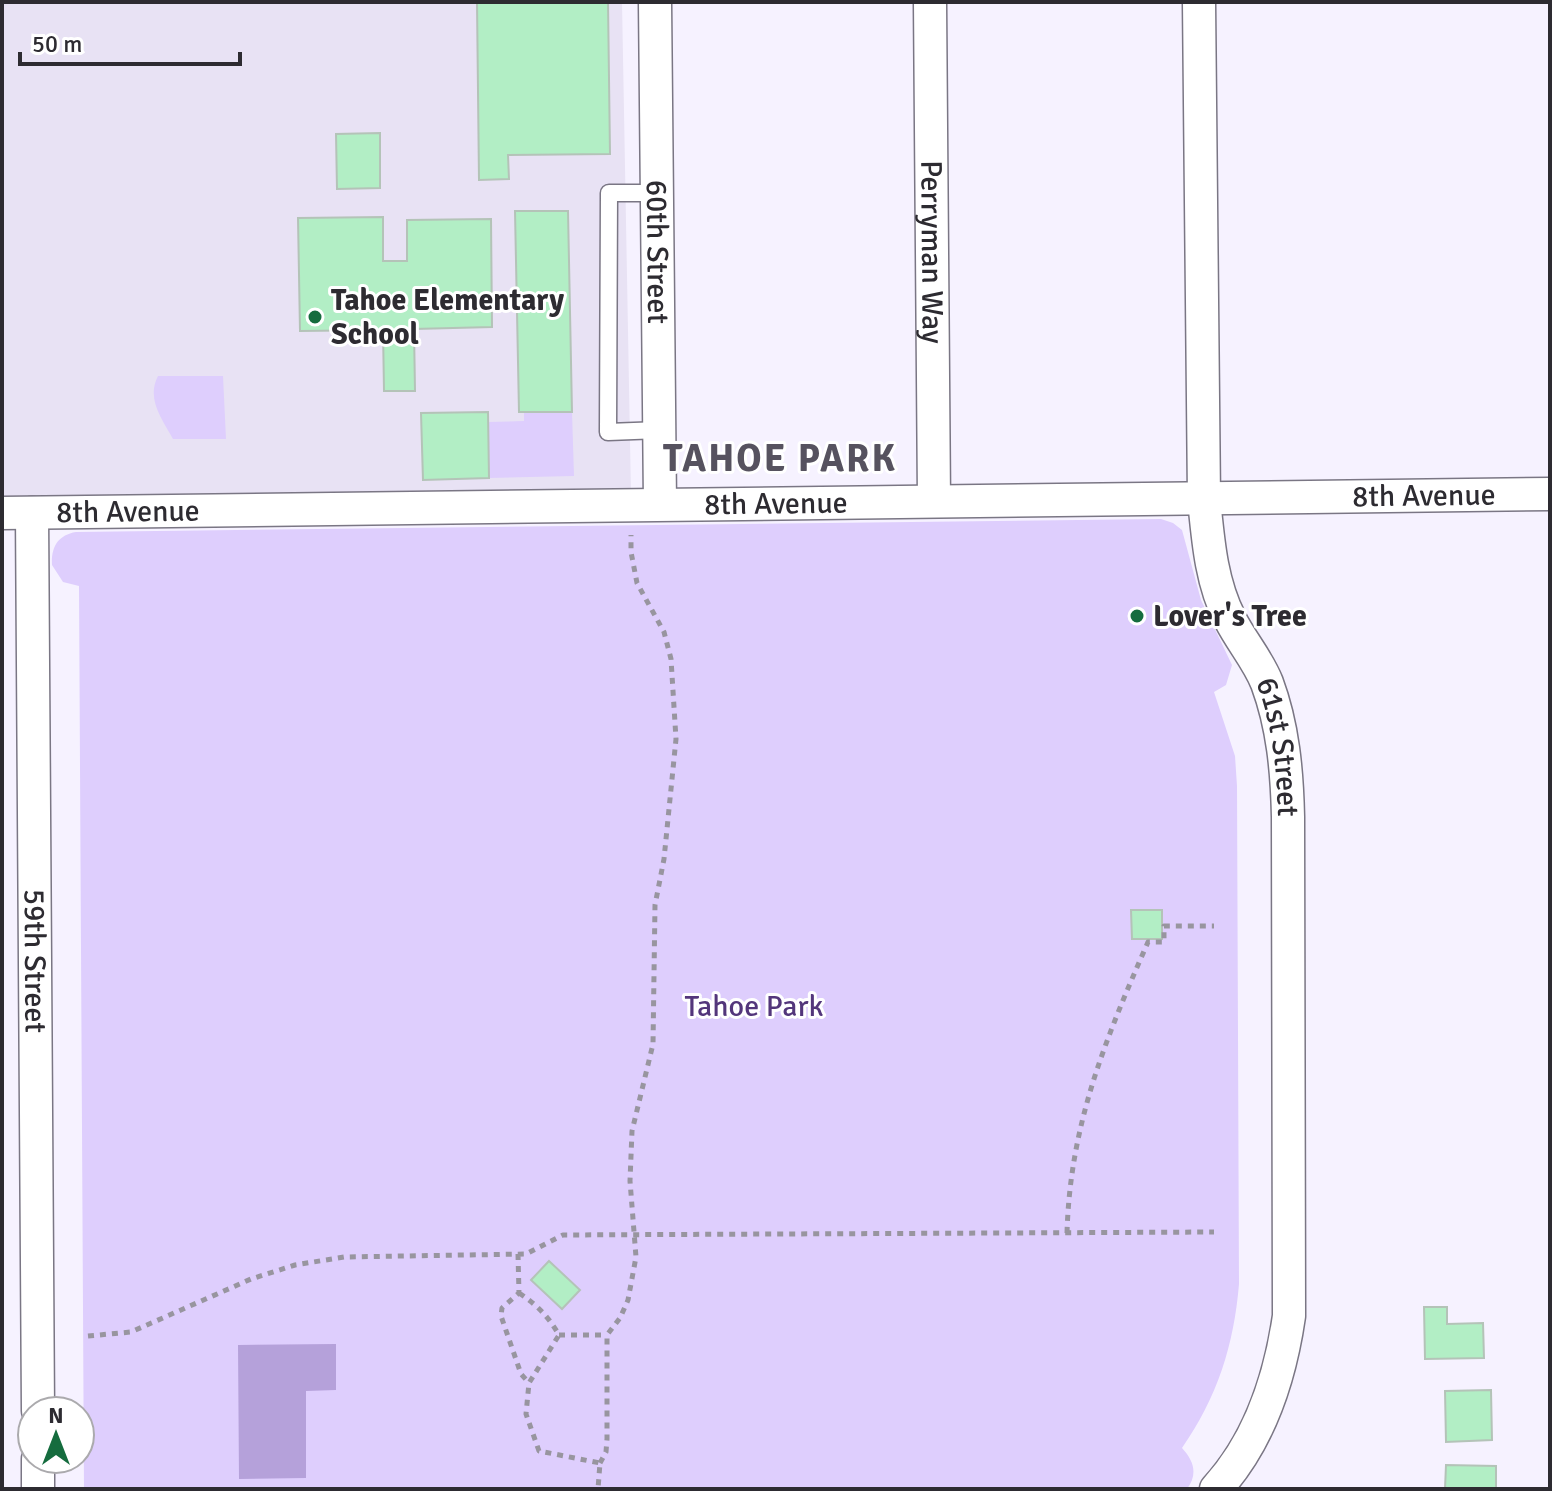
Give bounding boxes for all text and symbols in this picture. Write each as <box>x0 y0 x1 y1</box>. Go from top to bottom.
scale bar <box>20 16 240 66</box>
text: 50 m <box>32 29 82 59</box>
street label: Perryman Way <box>913 160 951 344</box>
street label: 60th Street <box>638 180 677 324</box>
place label: Tahoe Elementary School <box>331 282 564 353</box>
marker: Tahoe Elementary School <box>306 308 324 326</box>
district label: TAHOE PARK <box>663 435 897 482</box>
street label: 8th Avenue <box>1352 476 1496 515</box>
street label: 8th Avenue <box>704 484 848 523</box>
street label: 8th Avenue <box>56 492 200 531</box>
place label: Lover's Tree <box>1153 598 1307 635</box>
marker: Lover's Tree <box>1128 607 1146 625</box>
street label: 61st Street <box>1248 672 1306 817</box>
street label: 59th Street <box>16 889 54 1033</box>
park label: Tahoe Park <box>685 988 823 1025</box>
north arrow <box>16 1395 96 1475</box>
text: N <box>48 1402 64 1429</box>

